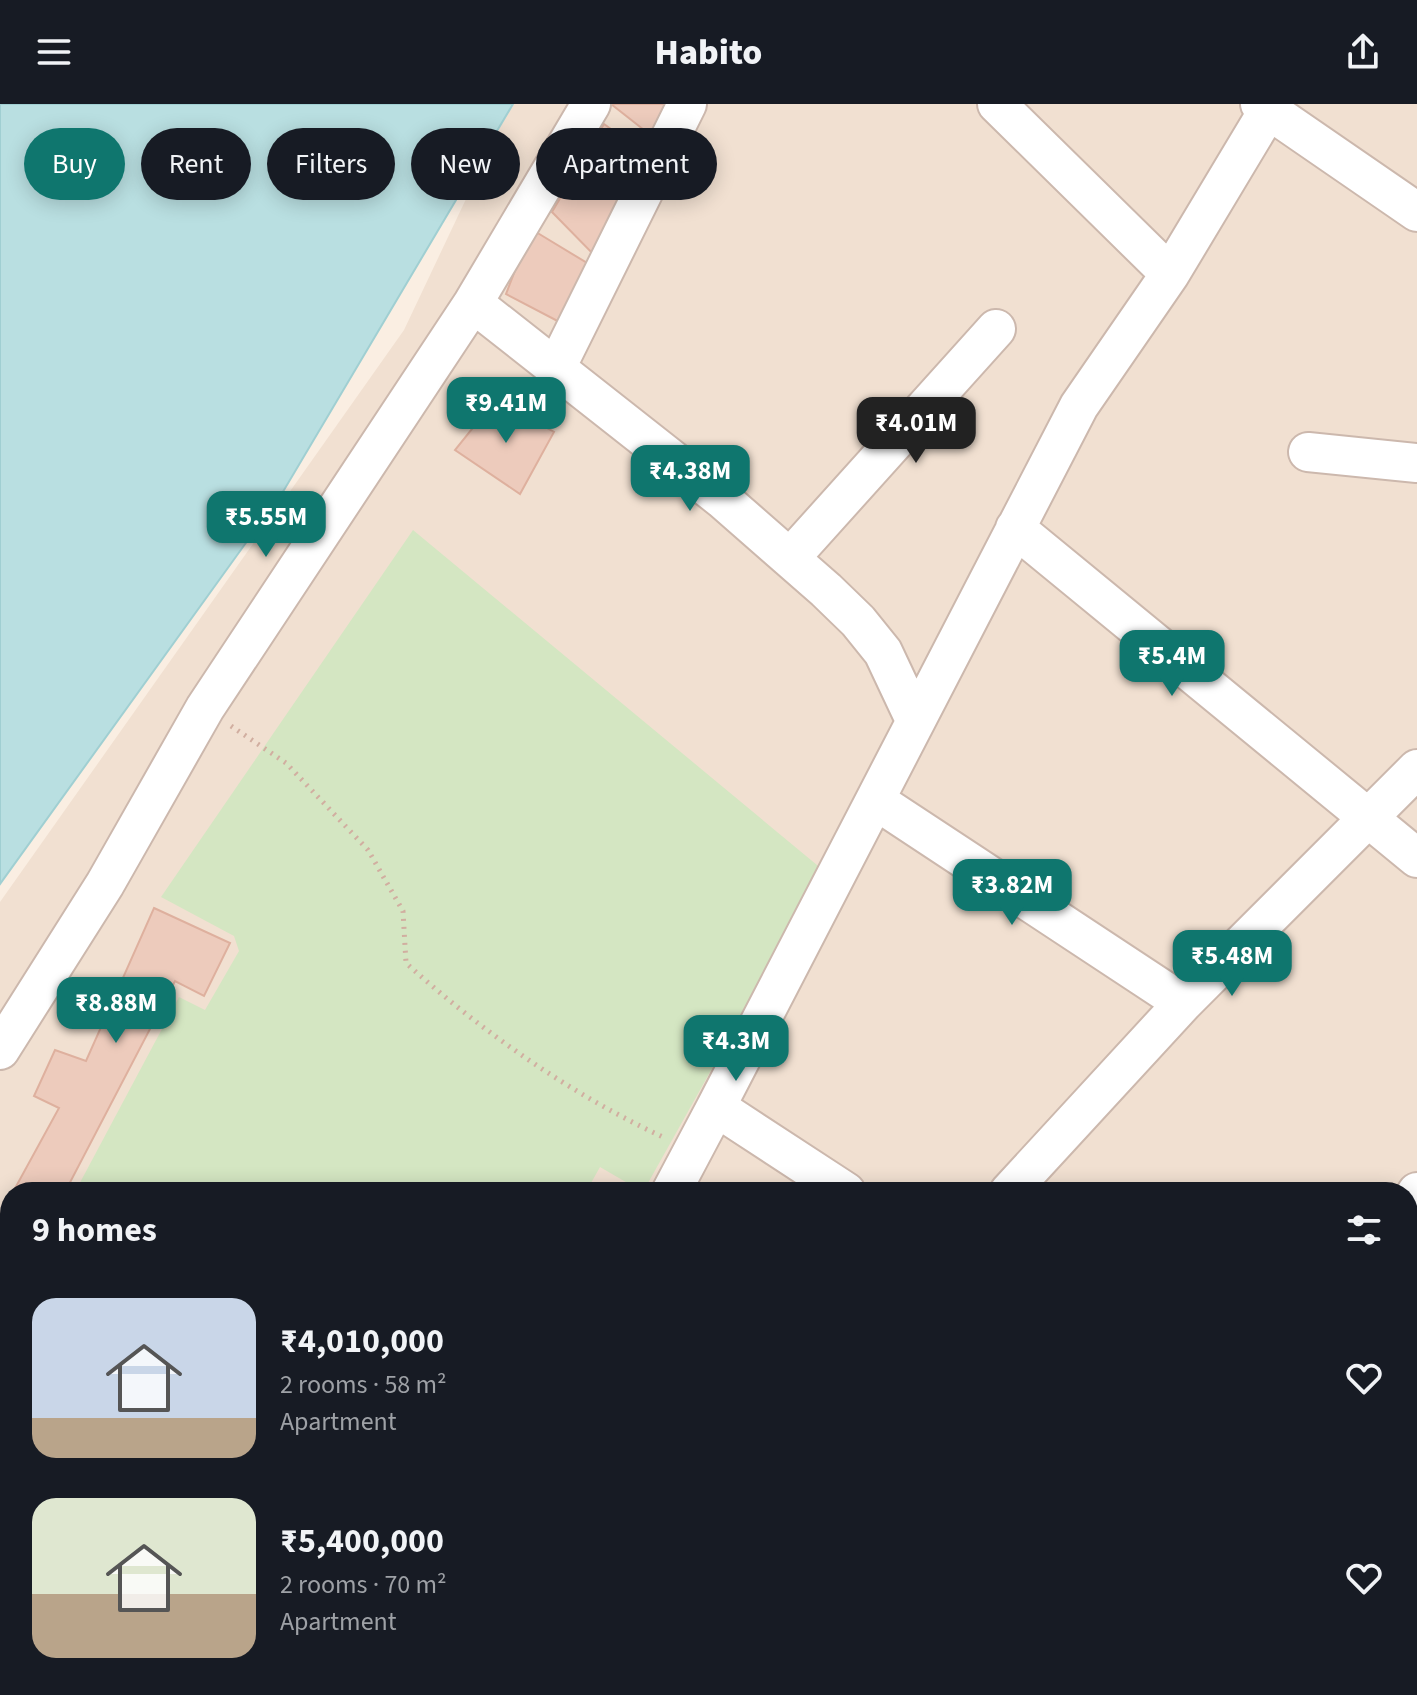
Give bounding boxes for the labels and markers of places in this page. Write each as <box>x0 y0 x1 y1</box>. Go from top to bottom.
pin: ₹9.41M <box>441 377 571 445</box>
pin: ₹4.01M <box>851 397 981 465</box>
pin: ₹4.38M <box>625 445 755 513</box>
pin: ₹5.55M <box>201 491 331 559</box>
pin: ₹5.4M <box>1116 630 1228 698</box>
pin: ₹3.82M <box>947 859 1077 927</box>
pin: ₹5.48M <box>1167 930 1297 998</box>
pin: ₹8.88M <box>51 977 181 1045</box>
pin: ₹4.3M <box>680 1015 792 1083</box>

